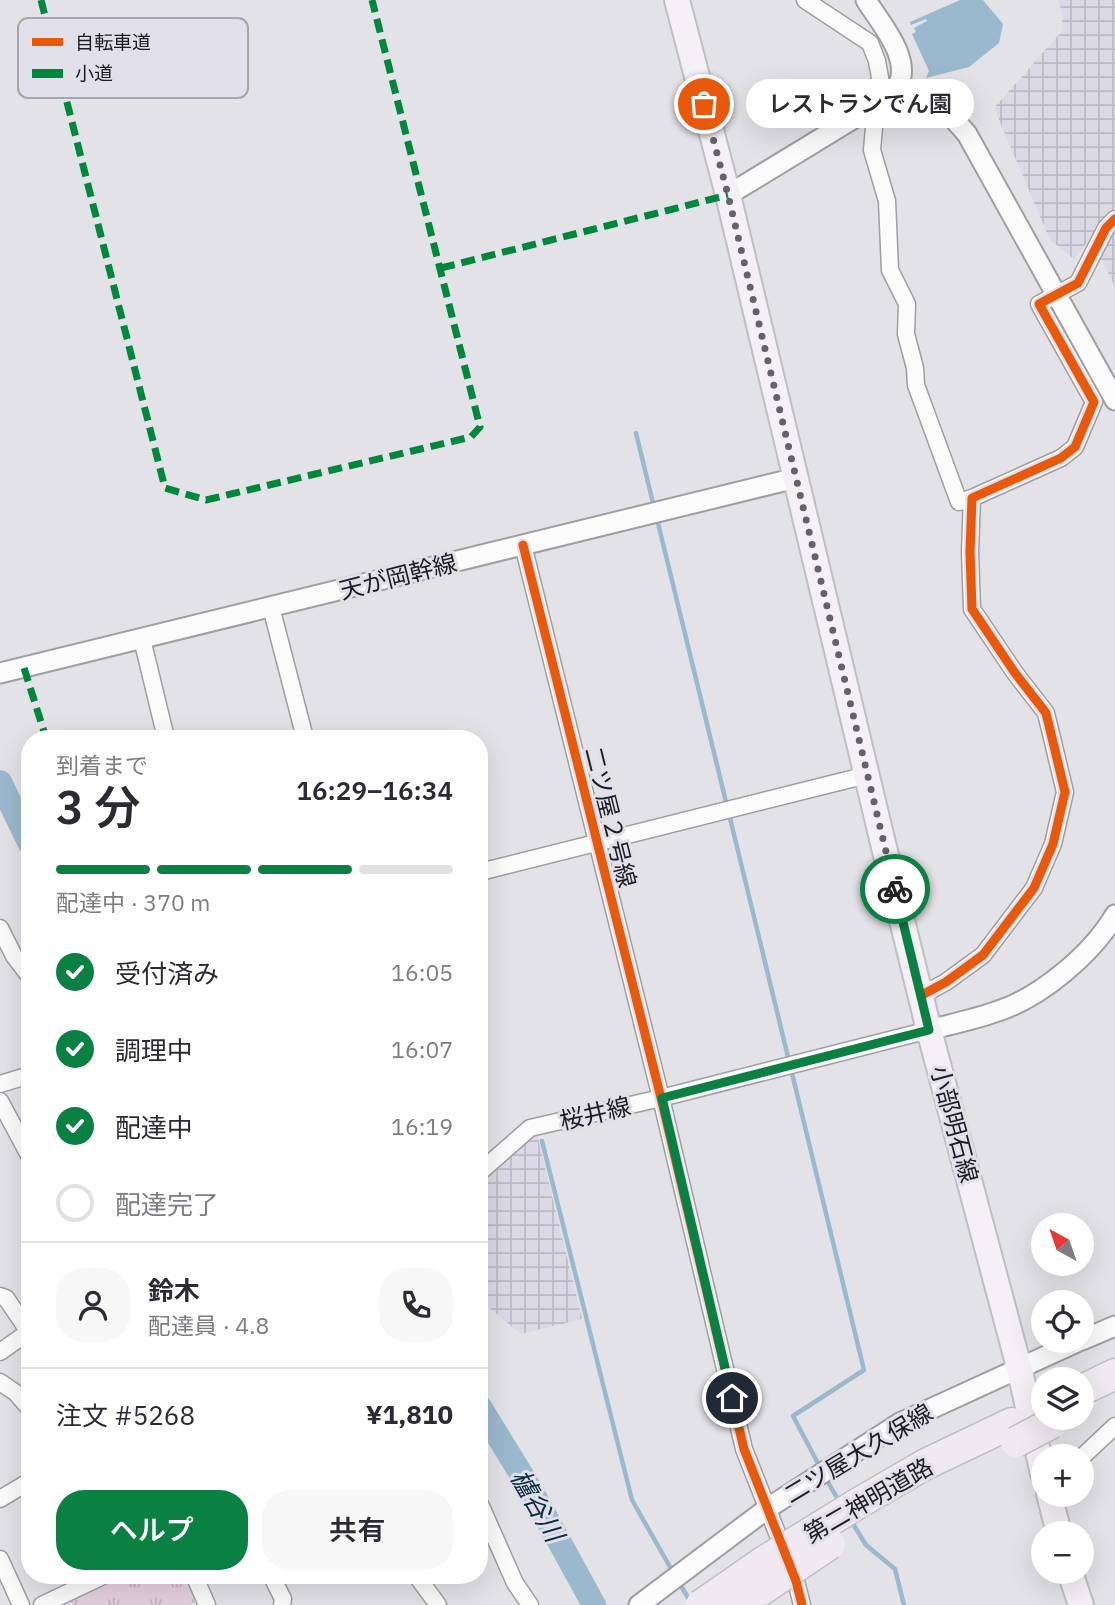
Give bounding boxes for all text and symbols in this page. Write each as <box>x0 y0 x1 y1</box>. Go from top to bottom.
legend <box>18 18 248 98</box>
text: 自転車道 <box>75 30 151 54</box>
text: 小道 <box>75 61 113 85</box>
pin <box>674 74 734 134</box>
callout: レストランでん園 <box>746 80 973 128</box>
icon: bag <box>685 85 723 123</box>
text: レストランでん園 <box>768 88 952 118</box>
street label: 天が岡幹線 <box>336 546 460 606</box>
street label: 二ツ屋２号線 <box>578 743 644 891</box>
text: 到着まで <box>56 750 148 780</box>
text: 16:29–16:34 <box>296 773 453 807</box>
text: 3 分 <box>56 777 140 837</box>
courier <box>860 854 930 924</box>
icon: bike <box>876 870 914 908</box>
text: 配達中 · 370 m <box>56 887 210 917</box>
icon: check <box>56 953 94 991</box>
text: 受付済み <box>115 956 219 990</box>
text: 16:05 <box>391 957 453 987</box>
icon: check <box>56 1030 94 1068</box>
text: 調理中 <box>115 1033 193 1067</box>
text: 16:07 <box>391 1034 453 1064</box>
street label: 小部明石線 <box>924 1062 986 1186</box>
street label: 桜井線 <box>556 1089 634 1137</box>
icon: check <box>56 1107 94 1145</box>
text: 配達中 <box>115 1110 193 1144</box>
text: 16:19 <box>391 1111 453 1141</box>
text: 配達完了 <box>115 1187 219 1221</box>
north arrow <box>1031 1213 1094 1276</box>
map controls <box>1031 1213 1094 1584</box>
button: person <box>56 1268 130 1342</box>
button: phone <box>379 1268 453 1342</box>
text: 鈴木 <box>148 1273 200 1307</box>
button: locate <box>1031 1290 1094 1353</box>
text: 配達員 · 4.8 <box>148 1310 269 1340</box>
button: layers <box>1031 1367 1094 1430</box>
pin <box>702 1368 762 1428</box>
icon: home <box>713 1379 751 1417</box>
street label: 二ツ屋大久保線 <box>778 1396 938 1510</box>
text: ¥1,810 <box>366 1397 453 1431</box>
text: 注文 #5268 <box>56 1398 195 1432</box>
button: + <box>1031 1444 1094 1507</box>
street label: 第二神明道路 <box>798 1450 938 1550</box>
water label: 櫨谷川 <box>504 1463 574 1550</box>
button: ヘルプ <box>56 1490 248 1570</box>
button: 共有 <box>262 1490 453 1570</box>
button: − <box>1031 1521 1094 1584</box>

